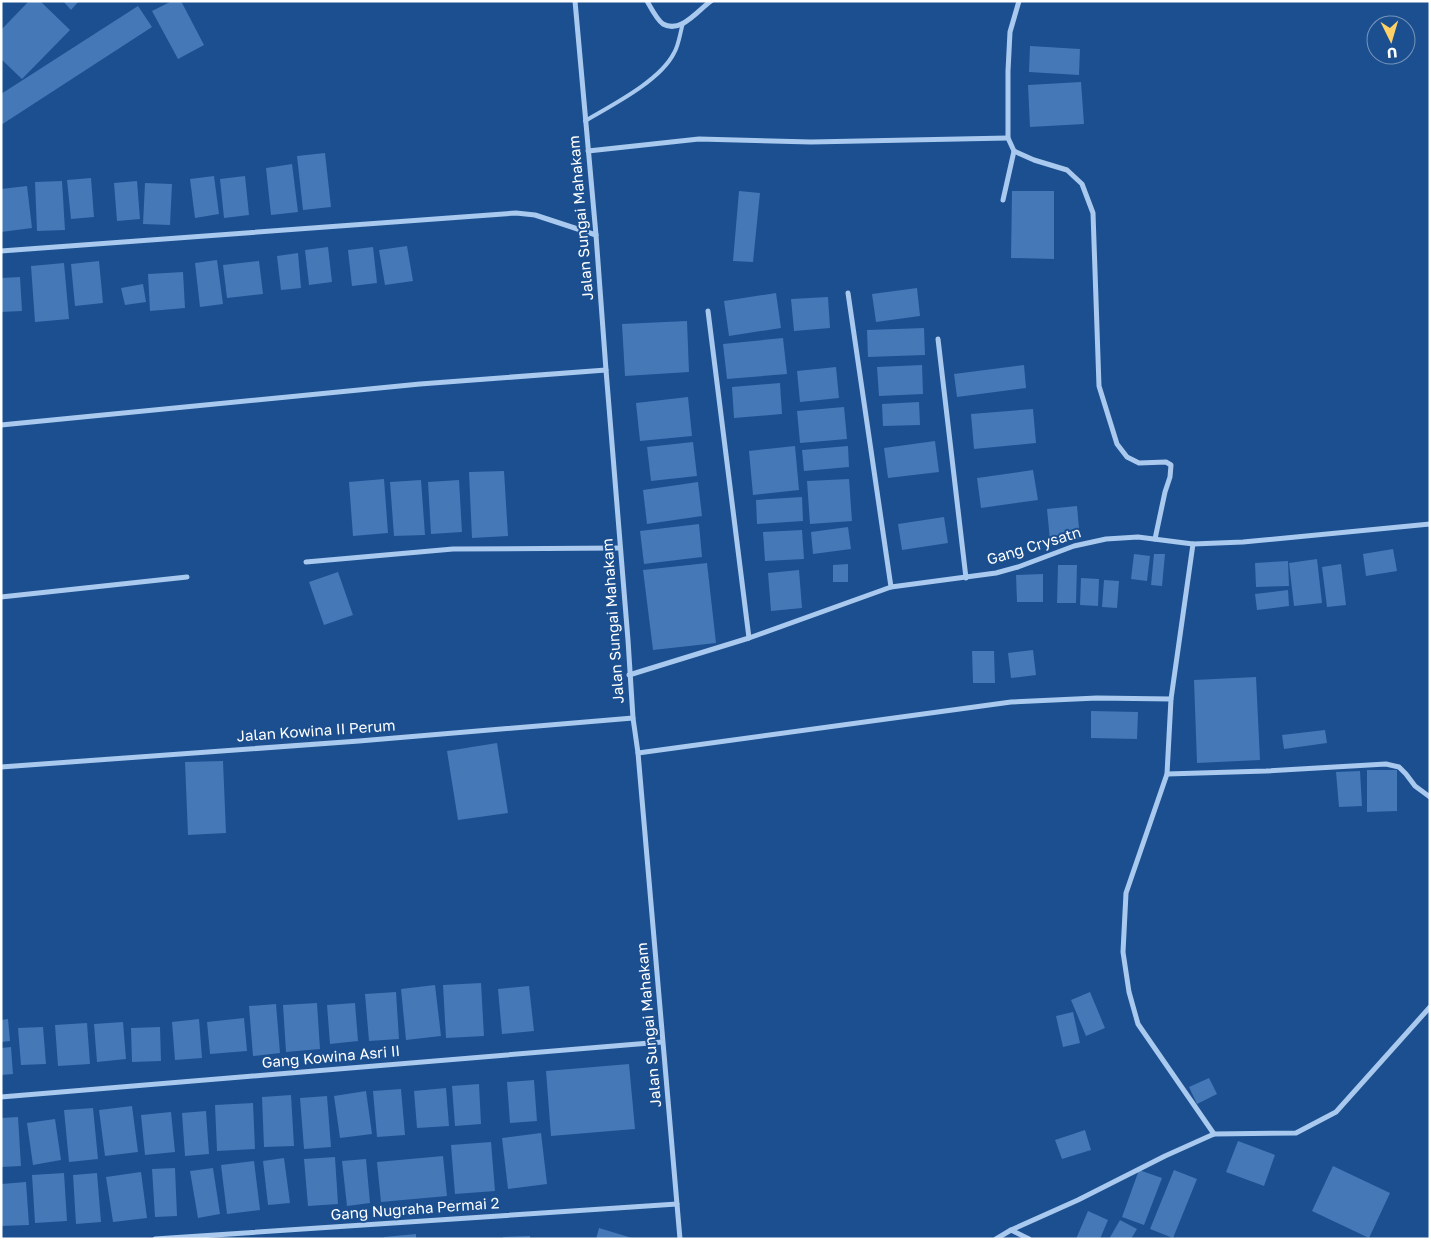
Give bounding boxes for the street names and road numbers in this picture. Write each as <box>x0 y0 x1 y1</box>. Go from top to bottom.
street label: Jalan Sungai Mahakam <box>564 135 596 301</box>
street label: Gang Crysatn <box>984 522 1083 568</box>
street label: Jalan Sungai Mahakam <box>597 538 627 704</box>
street label: Jalan Kowina II Perum <box>236 715 396 745</box>
street label: Jalan Sungai Mahakam <box>632 942 664 1108</box>
street label: Gang Kowina Asri II <box>261 1041 401 1071</box>
street label: Gang Nugraha Permai 2 <box>330 1193 500 1223</box>

